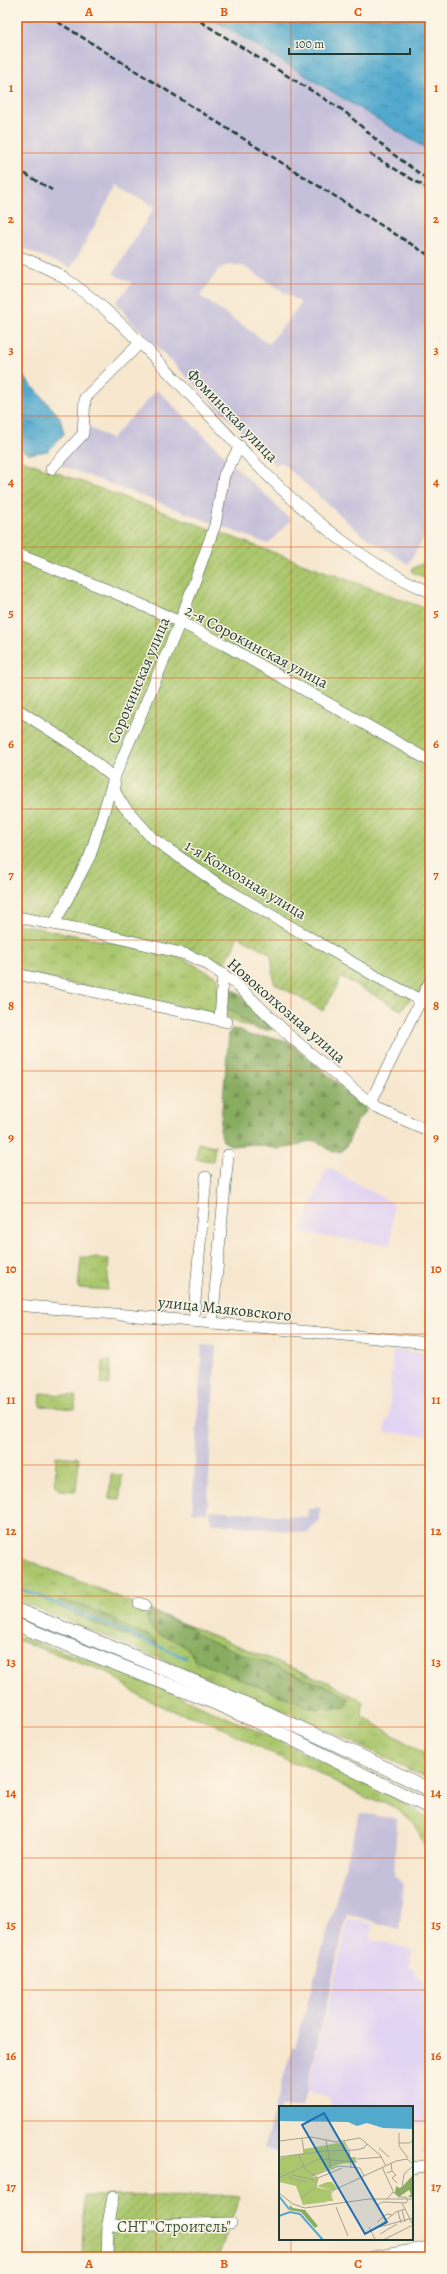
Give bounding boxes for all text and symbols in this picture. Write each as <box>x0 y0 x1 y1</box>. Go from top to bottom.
text: A <box>84 3 94 20</box>
text: B <box>220 3 228 20</box>
text: C <box>354 3 362 20</box>
scale bar <box>289 30 410 56</box>
text: 100 m <box>295 36 324 52</box>
text: 1 <box>9 79 14 96</box>
text: 1 <box>434 79 439 96</box>
text: 2 <box>8 210 15 227</box>
text: 2 <box>433 210 440 227</box>
text: 3 <box>8 341 14 358</box>
text: 3 <box>433 341 439 358</box>
street label: Фоминская улица <box>182 364 283 468</box>
text: 4 <box>8 473 14 490</box>
text: 4 <box>433 473 439 490</box>
street label: 2-я Сорокинская улица <box>181 600 333 694</box>
text: 5 <box>8 604 14 621</box>
text: 5 <box>433 604 439 621</box>
street label: Сорокинская улица <box>102 613 176 747</box>
text: 6 <box>8 735 14 752</box>
text: 6 <box>433 735 439 752</box>
street label: 1-я Колхозная улица <box>180 835 311 925</box>
text: 7 <box>8 866 14 883</box>
text: 7 <box>433 866 439 883</box>
street label: Новоколхозная улица <box>222 953 351 1069</box>
text: 8 <box>8 997 14 1014</box>
text: 8 <box>433 997 439 1014</box>
text: 9 <box>8 1129 14 1146</box>
text: 9 <box>433 1129 439 1146</box>
text: 10 <box>5 1260 17 1277</box>
text: 10 <box>430 1260 442 1277</box>
street label: улица Маяковского <box>156 1291 293 1327</box>
text: 11 <box>6 1391 16 1408</box>
text: 11 <box>431 1391 441 1408</box>
text: 12 <box>6 1522 17 1539</box>
text: 12 <box>431 1522 442 1539</box>
text: 13 <box>6 1653 17 1670</box>
text: 13 <box>431 1653 442 1670</box>
text: 14 <box>6 1784 16 1801</box>
text: 14 <box>431 1784 441 1801</box>
text: 15 <box>6 1916 17 1933</box>
text: 15 <box>431 1916 442 1933</box>
text: 16 <box>6 2047 16 2064</box>
text: 16 <box>431 2047 441 2064</box>
inset map <box>279 2106 413 2240</box>
text: 17 <box>6 2178 17 2195</box>
text: 17 <box>431 2178 442 2195</box>
park label: СНТ "Строитель" <box>117 2216 231 2238</box>
text: A <box>84 2255 94 2272</box>
text: B <box>220 2255 228 2272</box>
text: C <box>354 2255 362 2272</box>

